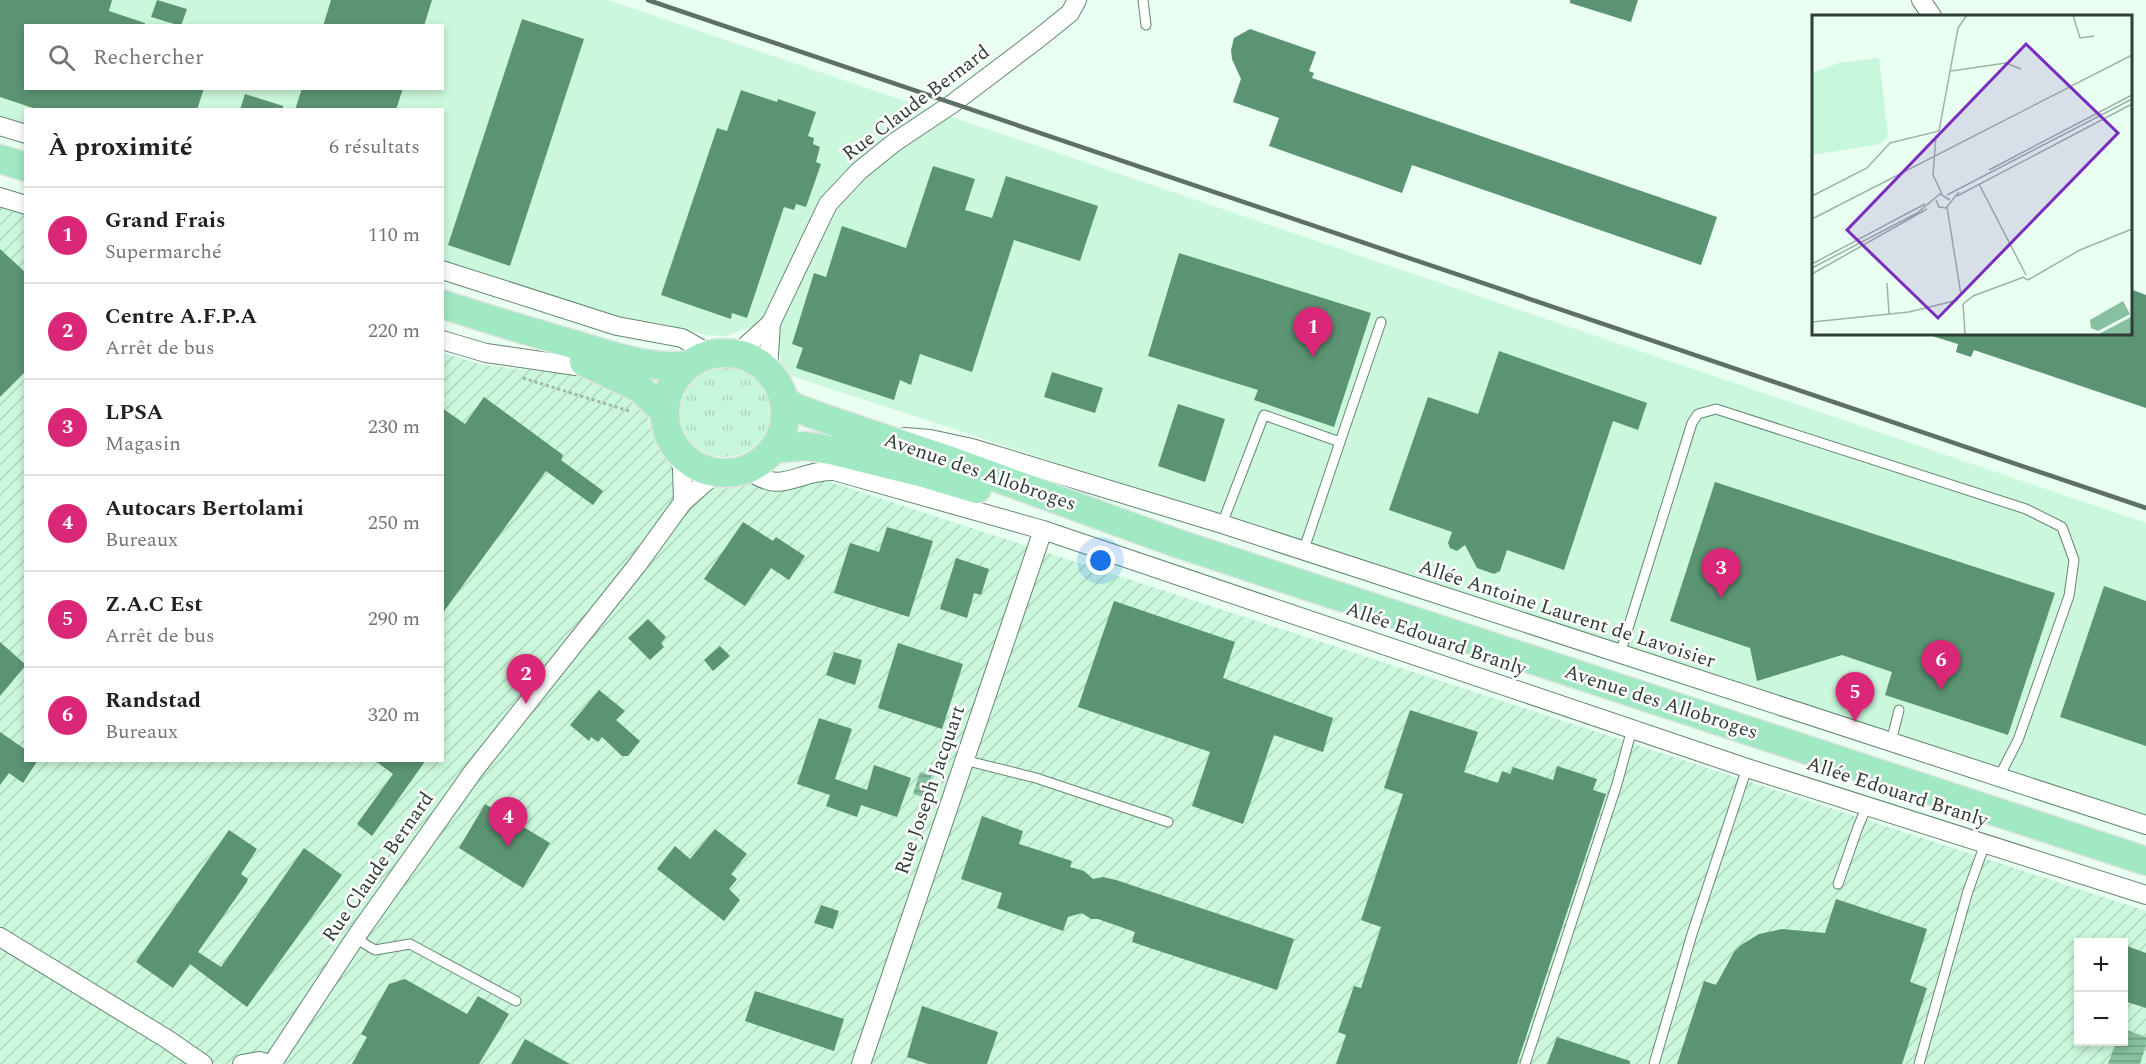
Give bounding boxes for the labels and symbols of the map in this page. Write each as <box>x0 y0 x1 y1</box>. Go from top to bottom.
inset map <box>1812 15 2131 334</box>
street label: Rue Claude Bernard <box>836 38 996 168</box>
pin: 1 <box>1294 308 1332 357</box>
street label: Avenue des Allobroges <box>880 425 1080 519</box>
your location <box>1086 546 1115 575</box>
pin: 3 <box>1702 548 1740 598</box>
street label: Allée Antoine Laurent de Lavoisier <box>1415 552 1719 676</box>
street label: Allée Edouard Branly <box>1342 594 1532 684</box>
pin: 6 <box>1922 640 1960 690</box>
pin: 2 <box>506 654 546 704</box>
street label: Avenue des Allobroges <box>1560 657 1762 747</box>
pin: 5 <box>1836 672 1874 722</box>
street label: Rue Joseph Jacquart <box>887 701 973 879</box>
street label: Allée Edouard Branly <box>1802 748 1993 836</box>
street label: Rue Claude Bernard <box>315 786 441 948</box>
pin: 4 <box>488 798 528 847</box>

